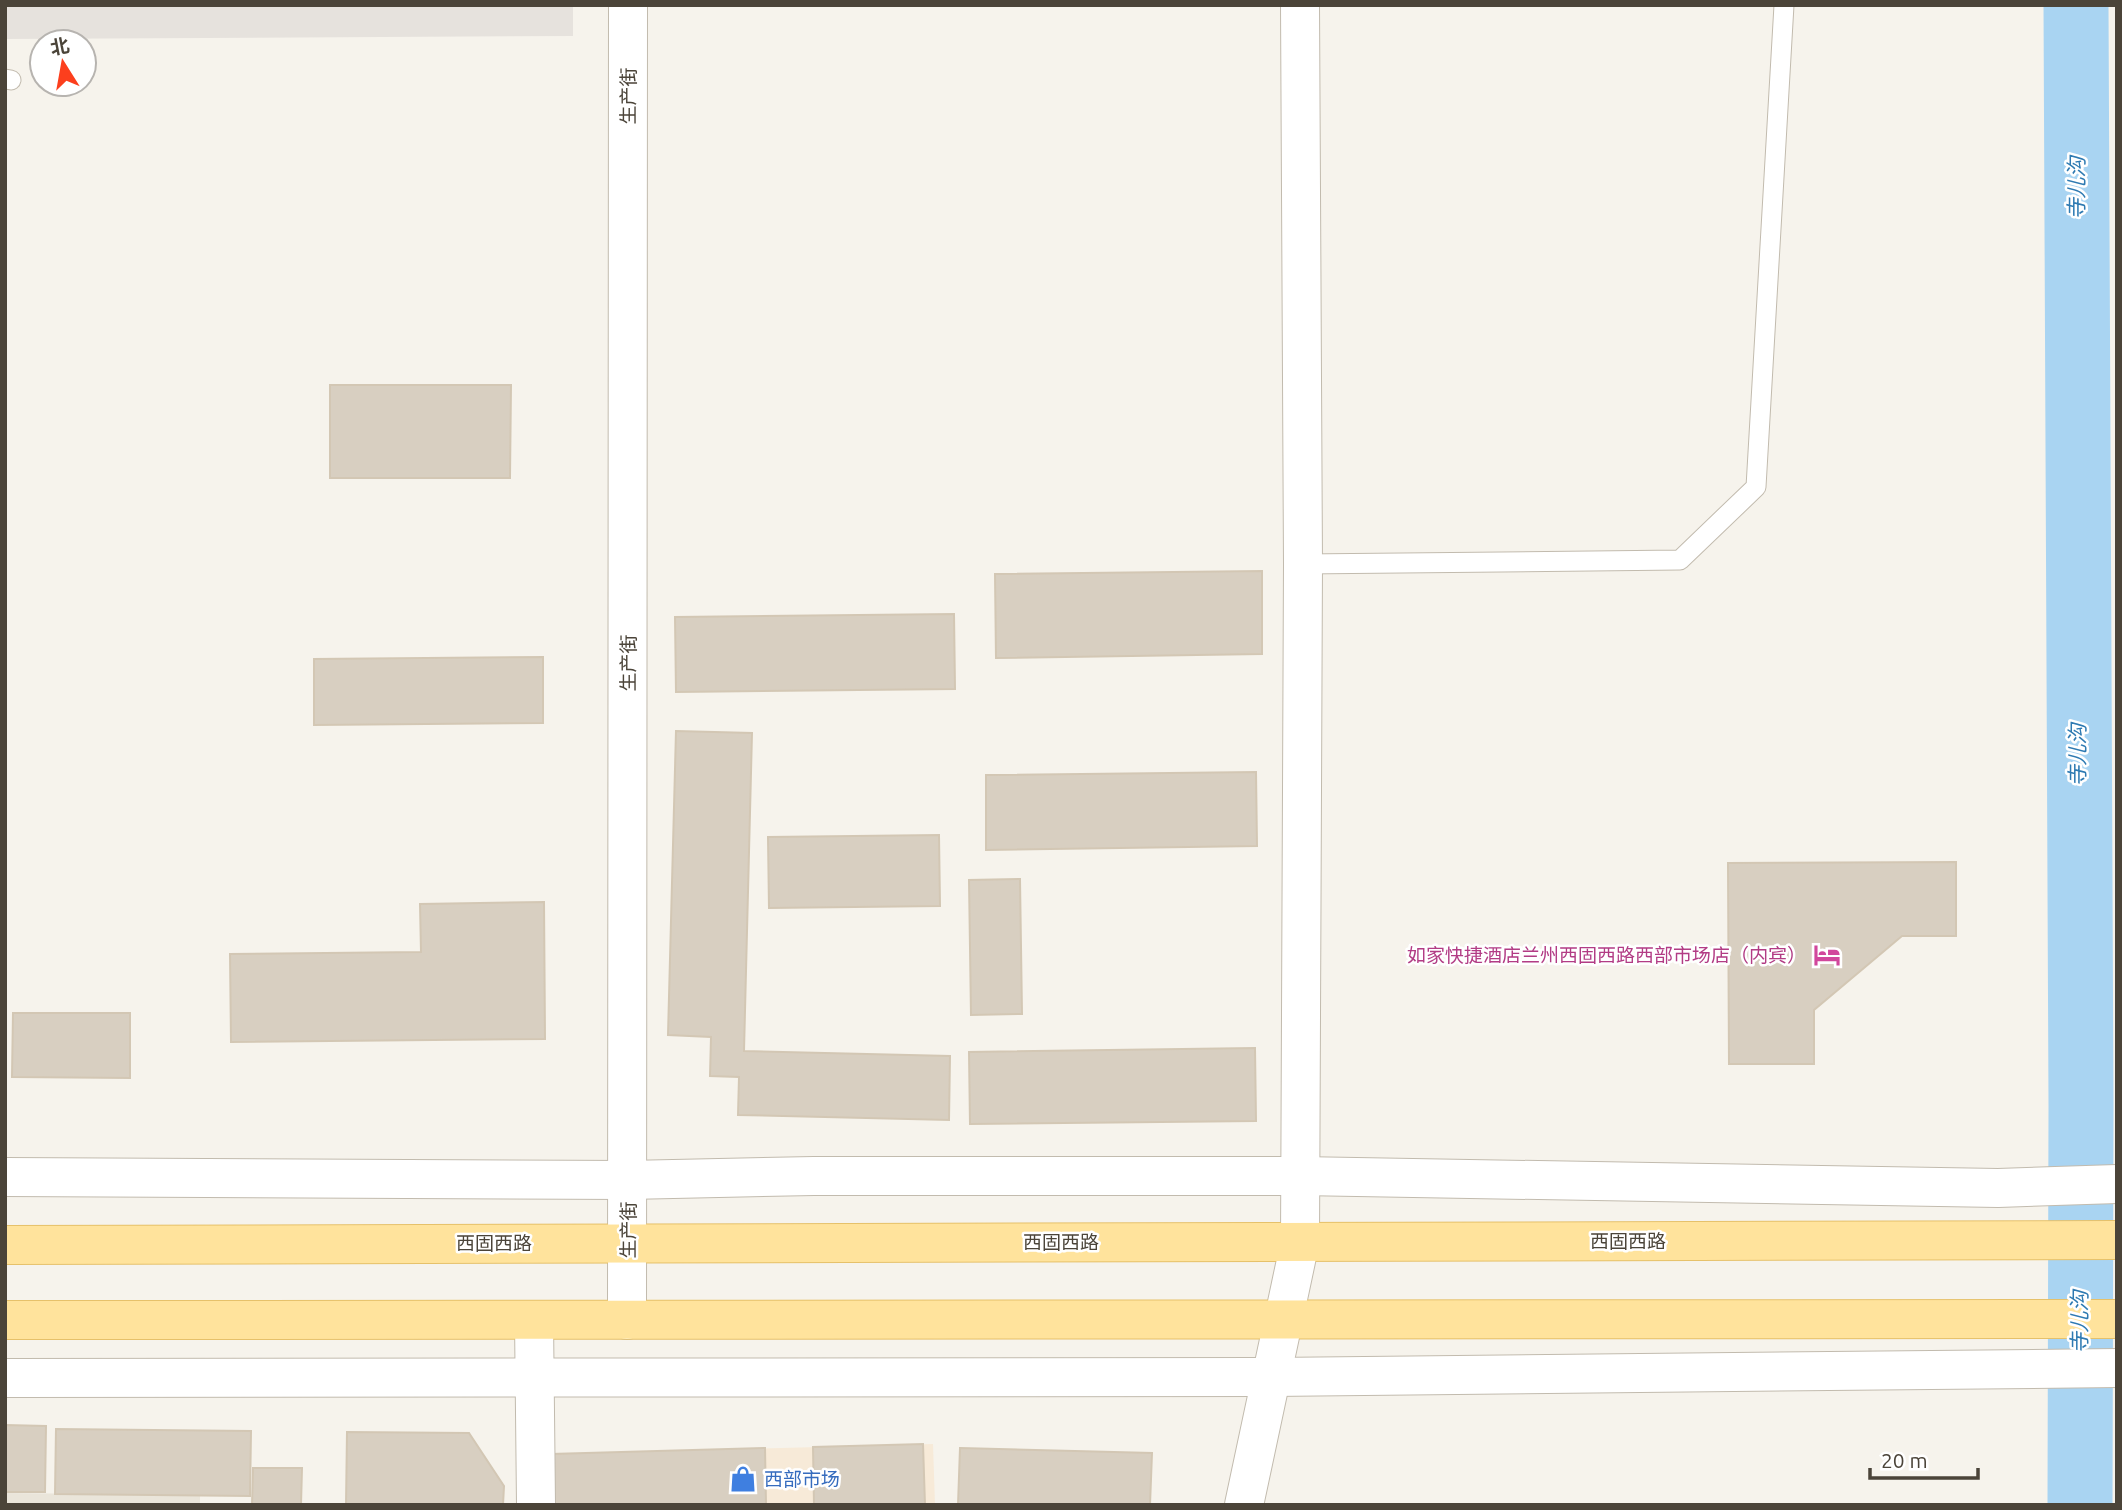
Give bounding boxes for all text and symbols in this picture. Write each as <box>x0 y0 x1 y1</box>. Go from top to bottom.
north arrow <box>28 28 98 98</box>
text: 北 <box>48 34 71 59</box>
street label: 生产街 <box>617 67 639 125</box>
water label: 寺儿沟 <box>2064 155 2088 220</box>
street label: 生产街 <box>617 634 639 692</box>
water label: 寺儿沟 <box>2065 722 2089 787</box>
hotel icon: 如家快捷酒店兰州西固西路西部市场店（内宾） <box>1812 940 1842 970</box>
place label: 如家快捷酒店兰州西固西路西部市场店（内宾） <box>1407 944 1806 966</box>
street label: 生产街 <box>617 1201 639 1259</box>
street label: 西固西路 <box>1590 1230 1666 1252</box>
street label: 西固西路 <box>1023 1231 1099 1253</box>
street label: 西固西路 <box>456 1232 532 1254</box>
water label: 寺儿沟 <box>2067 1289 2091 1354</box>
scale bar <box>1870 1436 1979 1480</box>
text: 20 m <box>1881 1448 1928 1472</box>
shop icon: 西部市场 <box>728 1464 758 1494</box>
place label: 西部市场 <box>764 1468 840 1490</box>

